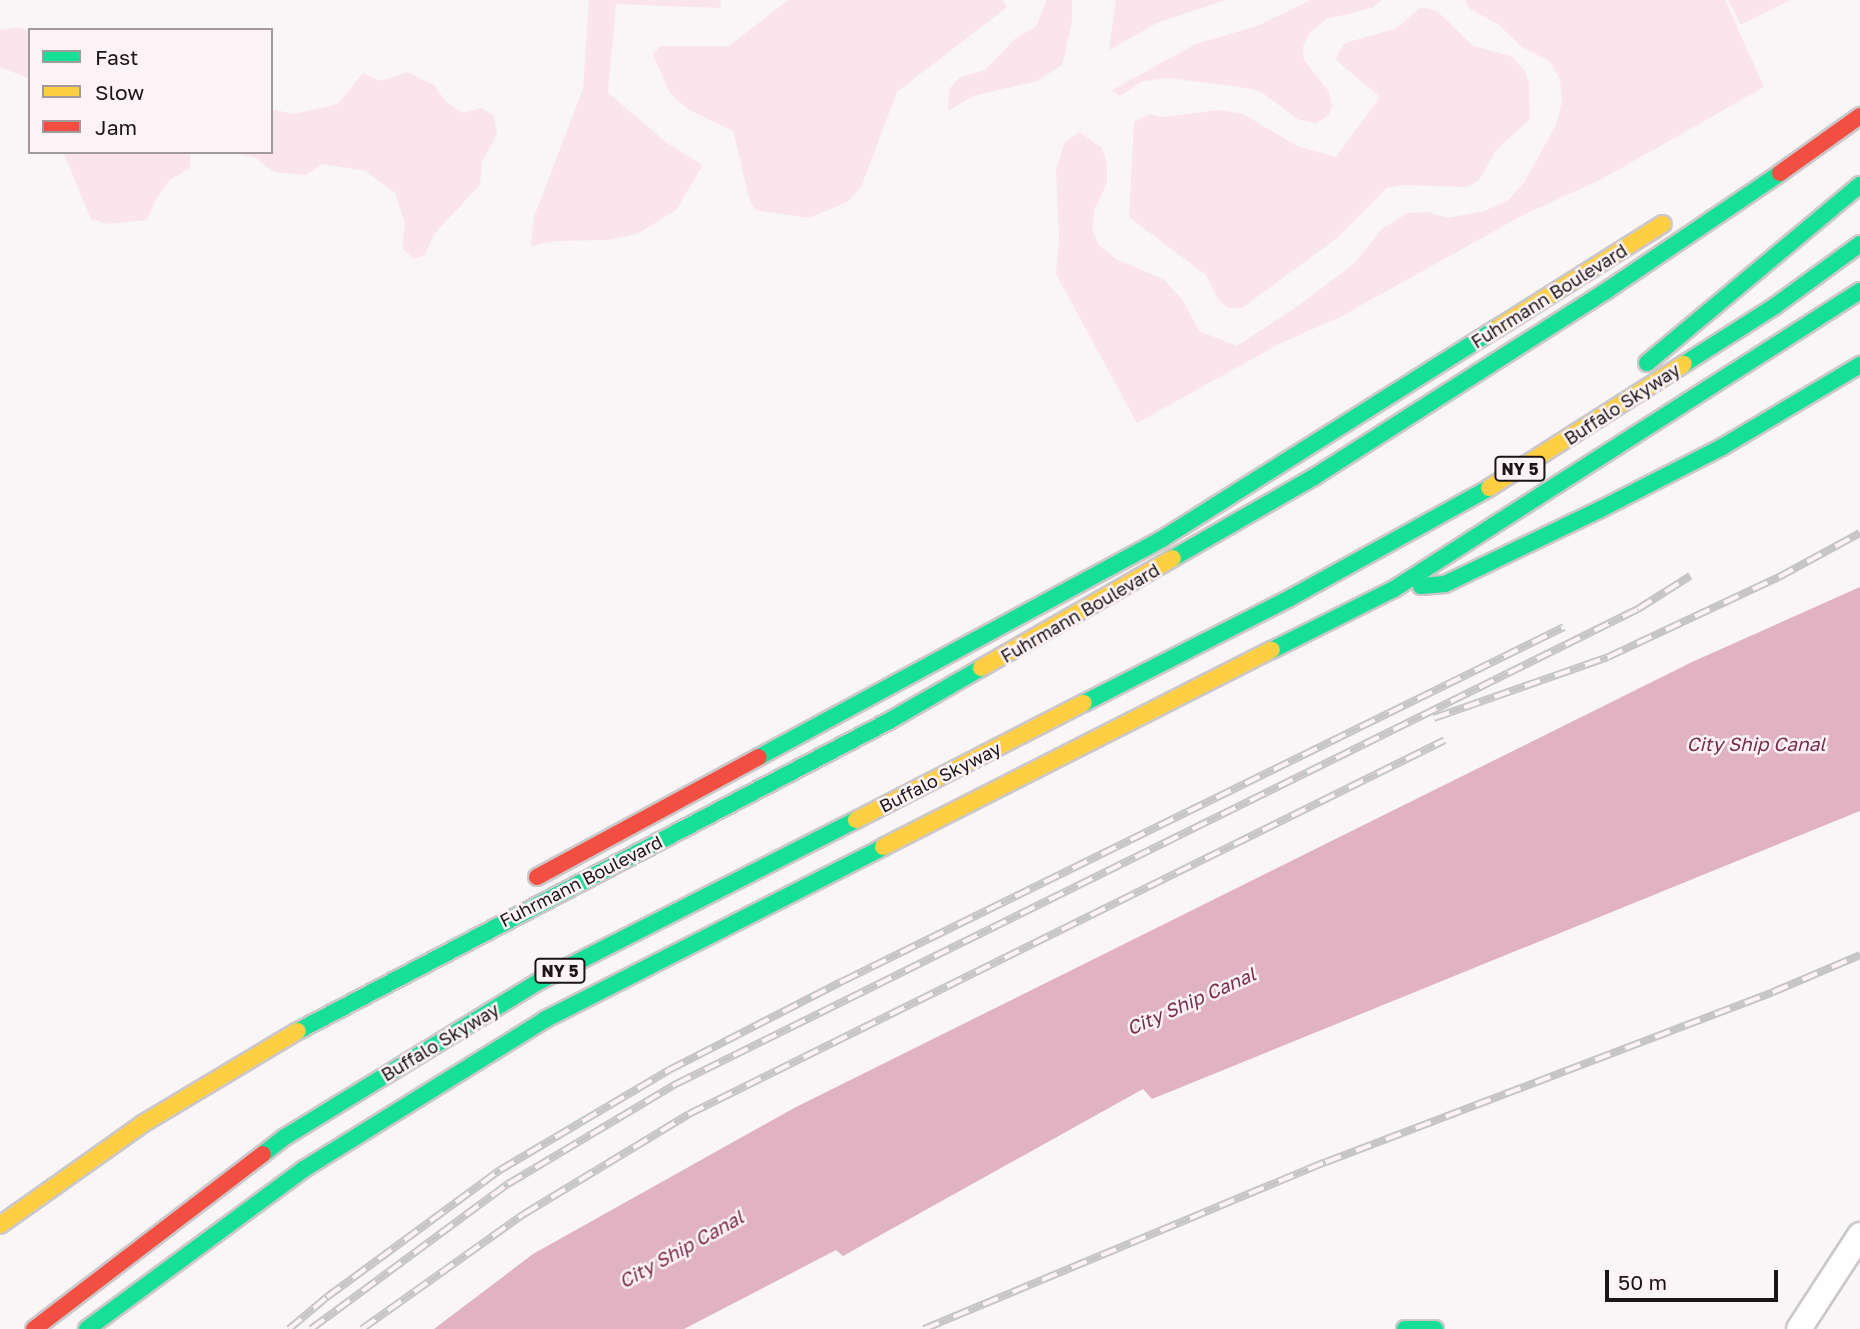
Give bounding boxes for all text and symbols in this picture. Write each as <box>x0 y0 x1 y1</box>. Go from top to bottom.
legend <box>28 28 273 154</box>
text: Fast <box>95 44 138 70</box>
text: Slow <box>95 79 144 105</box>
text: Jam <box>95 114 137 140</box>
street label: Fuhrmann Boulevard <box>1467 239 1631 353</box>
street label: Buffalo Skyway <box>1560 359 1684 449</box>
road number: NY 5 <box>1494 456 1546 482</box>
street label: Fuhrmann Boulevard <box>997 559 1163 667</box>
water label: City Ship Canal <box>1687 733 1825 755</box>
street label: Buffalo Skyway <box>876 737 1004 817</box>
street label: Fuhrmann Boulevard <box>496 831 666 931</box>
road number: NY 5 <box>534 959 586 984</box>
water label: City Ship Canal <box>1123 962 1259 1040</box>
street label: Buffalo Skyway <box>377 998 503 1086</box>
water label: City Ship Canal <box>615 1205 747 1293</box>
scale bar <box>1608 1256 1781 1300</box>
text: 50 m <box>1618 1269 1667 1295</box>

